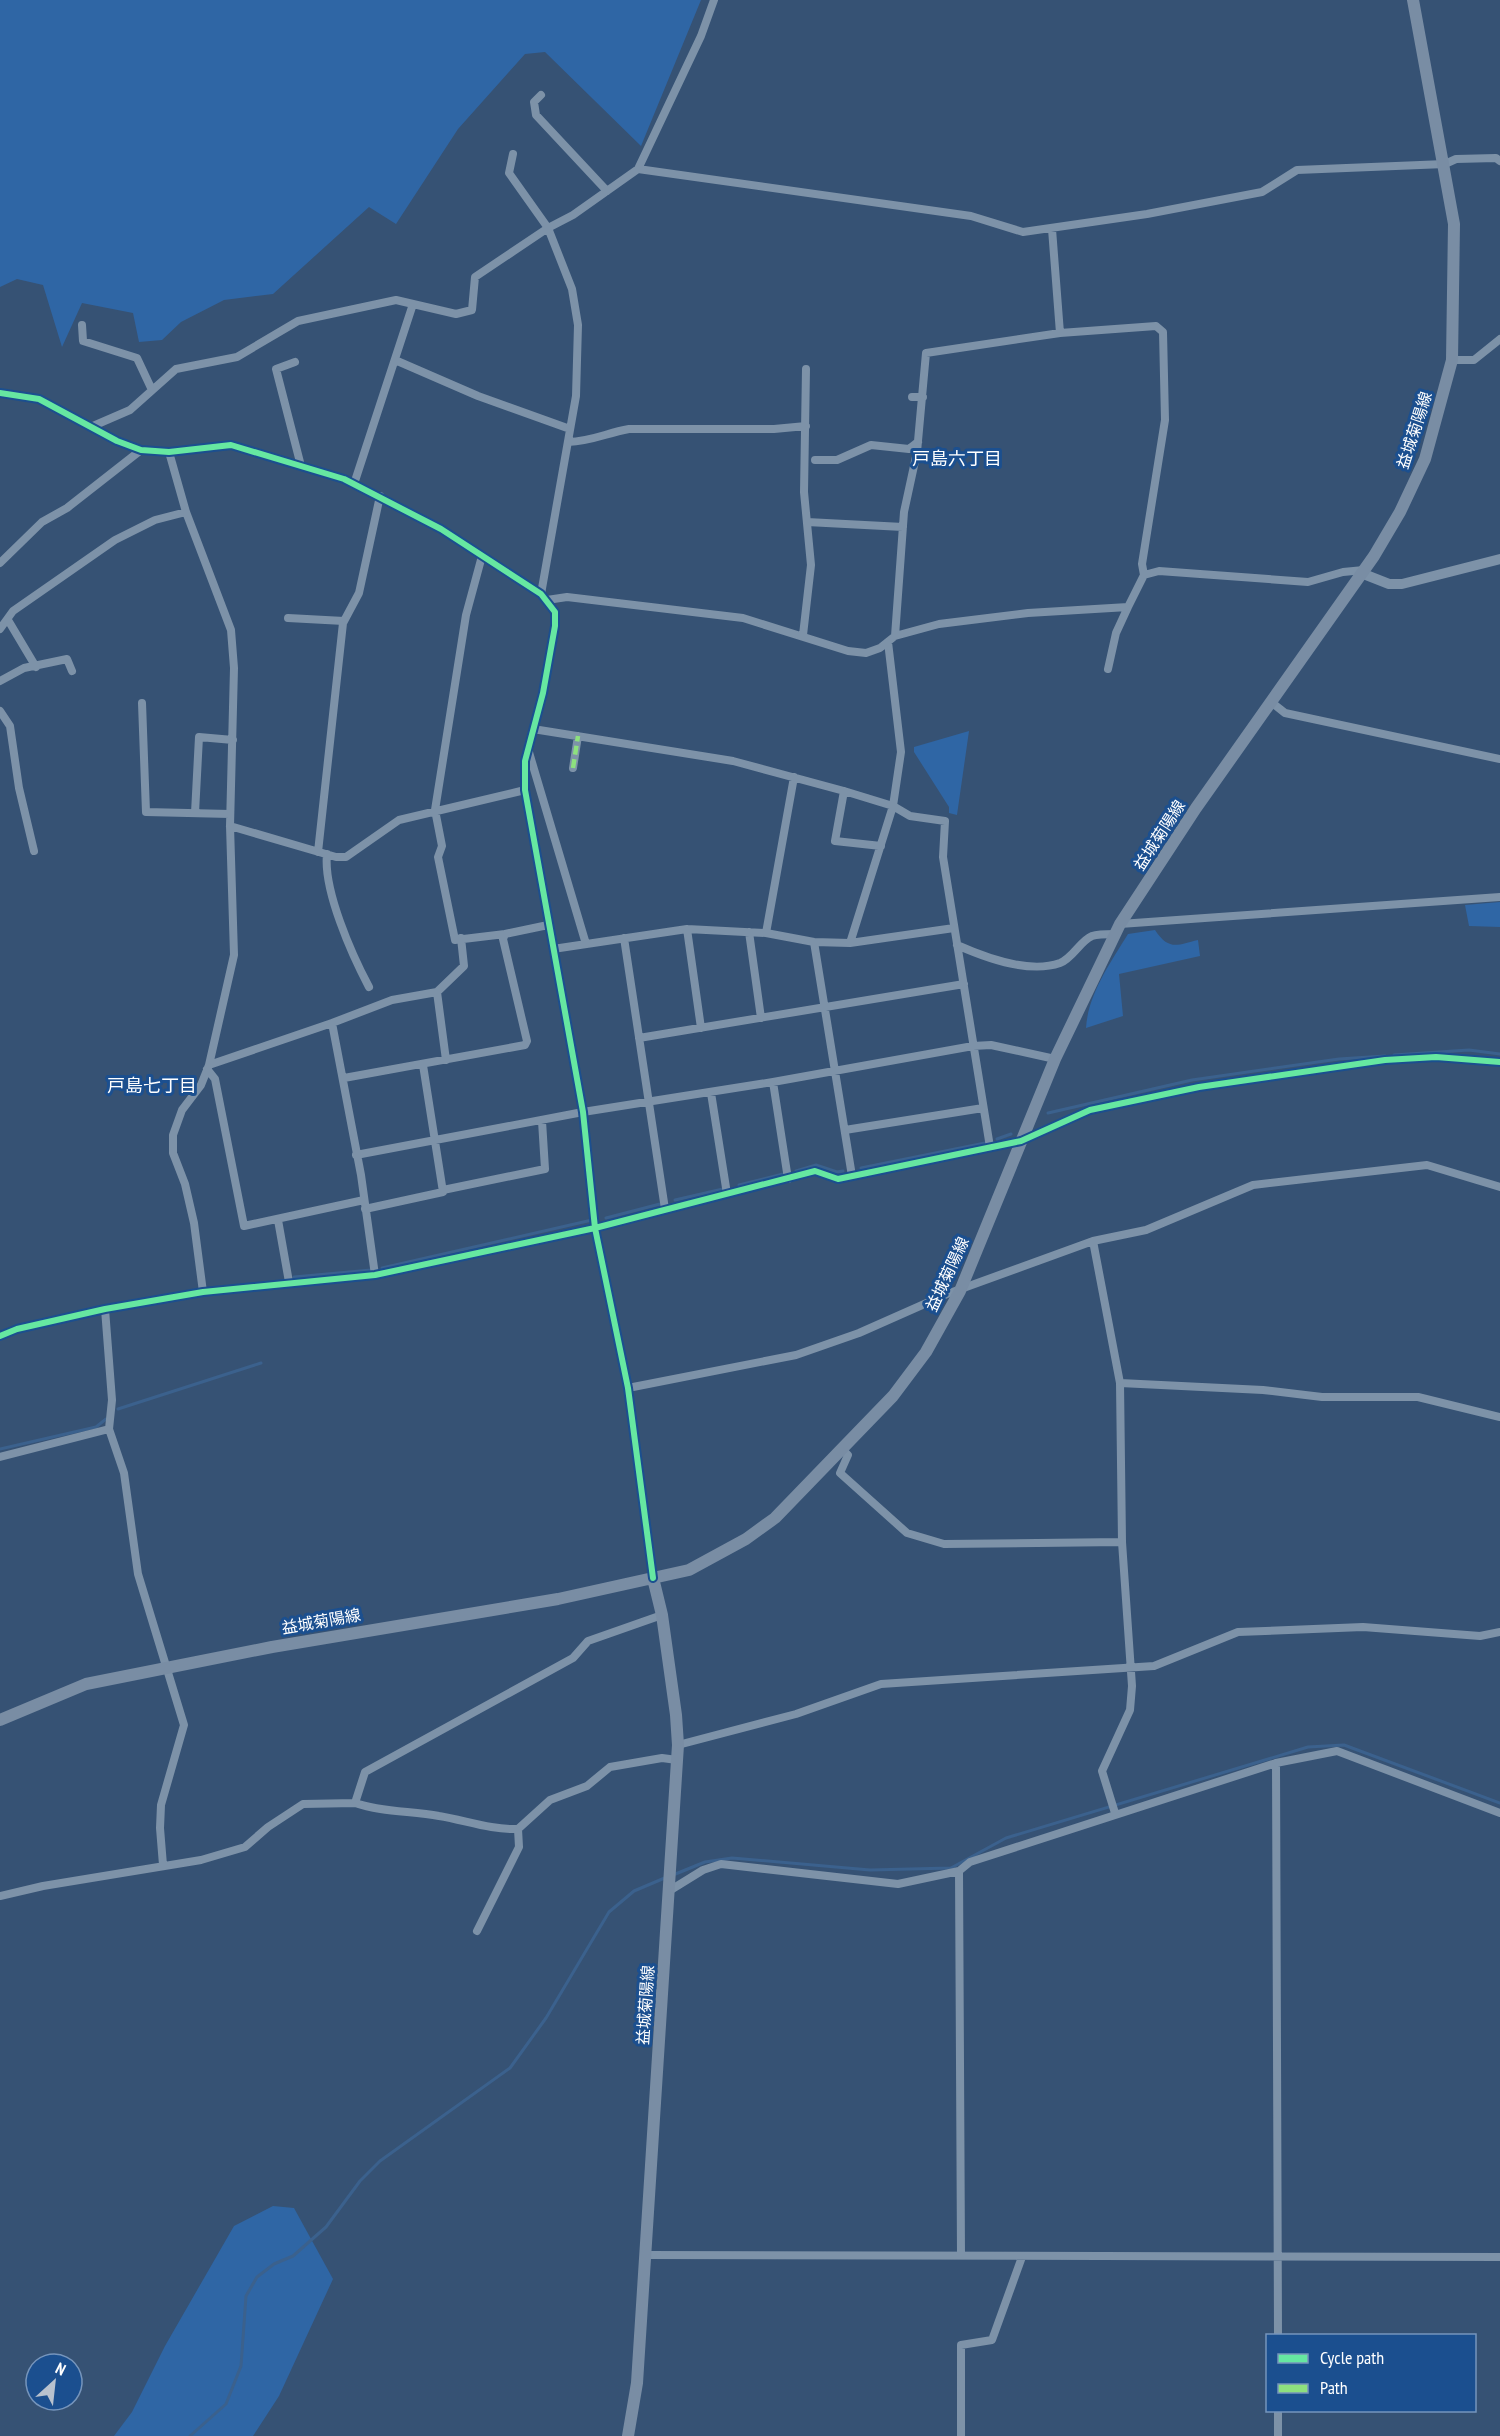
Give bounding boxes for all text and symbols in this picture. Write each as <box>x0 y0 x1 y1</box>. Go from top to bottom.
street label: 益城菊陽線 <box>1392 389 1436 471</box>
district label: 戸島六丁目 <box>912 447 1002 470</box>
street label: 益城菊陽線 <box>1129 796 1189 874</box>
district label: 戸島七丁目 <box>107 1074 197 1097</box>
street label: 益城菊陽線 <box>921 1234 973 1314</box>
street label: 益城菊陽線 <box>280 1604 362 1638</box>
street label: 益城菊陽線 <box>632 1964 658 2046</box>
legend <box>1266 2334 1476 2412</box>
text: Cycle path <box>1320 2346 1384 2369</box>
north arrow <box>24 2352 84 2412</box>
text: N <box>52 2358 69 2380</box>
text: Path <box>1320 2376 1348 2399</box>

